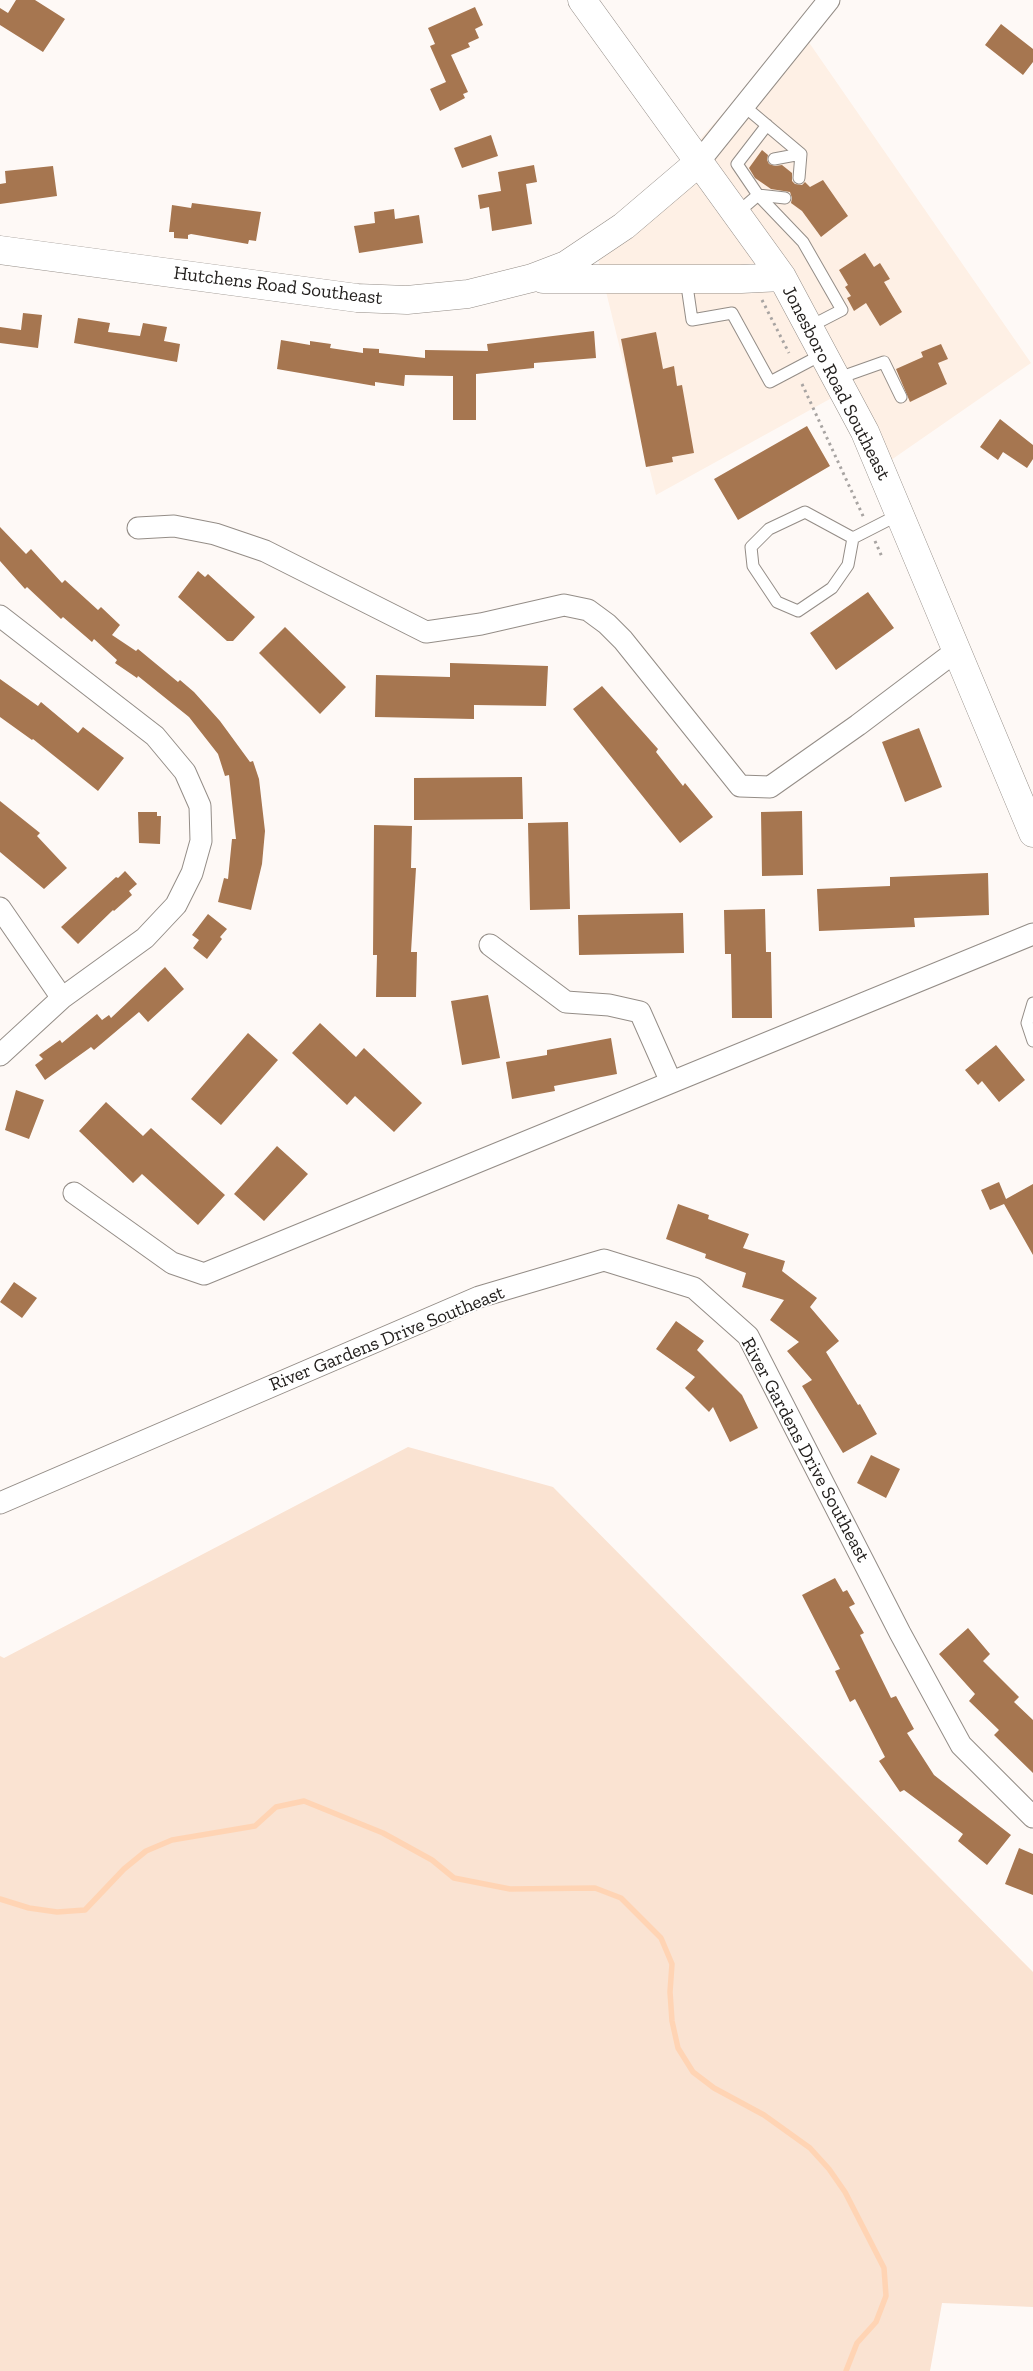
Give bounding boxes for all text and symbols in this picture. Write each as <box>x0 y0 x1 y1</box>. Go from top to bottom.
street label: Hutchens Road Southeast <box>172 262 384 310</box>
street label: Jonesboro Road Southeast <box>777 282 895 484</box>
street label: River Gardens Drive Southeast <box>266 1281 508 1397</box>
street label: River Gardens Drive Southeast <box>736 1334 874 1566</box>

